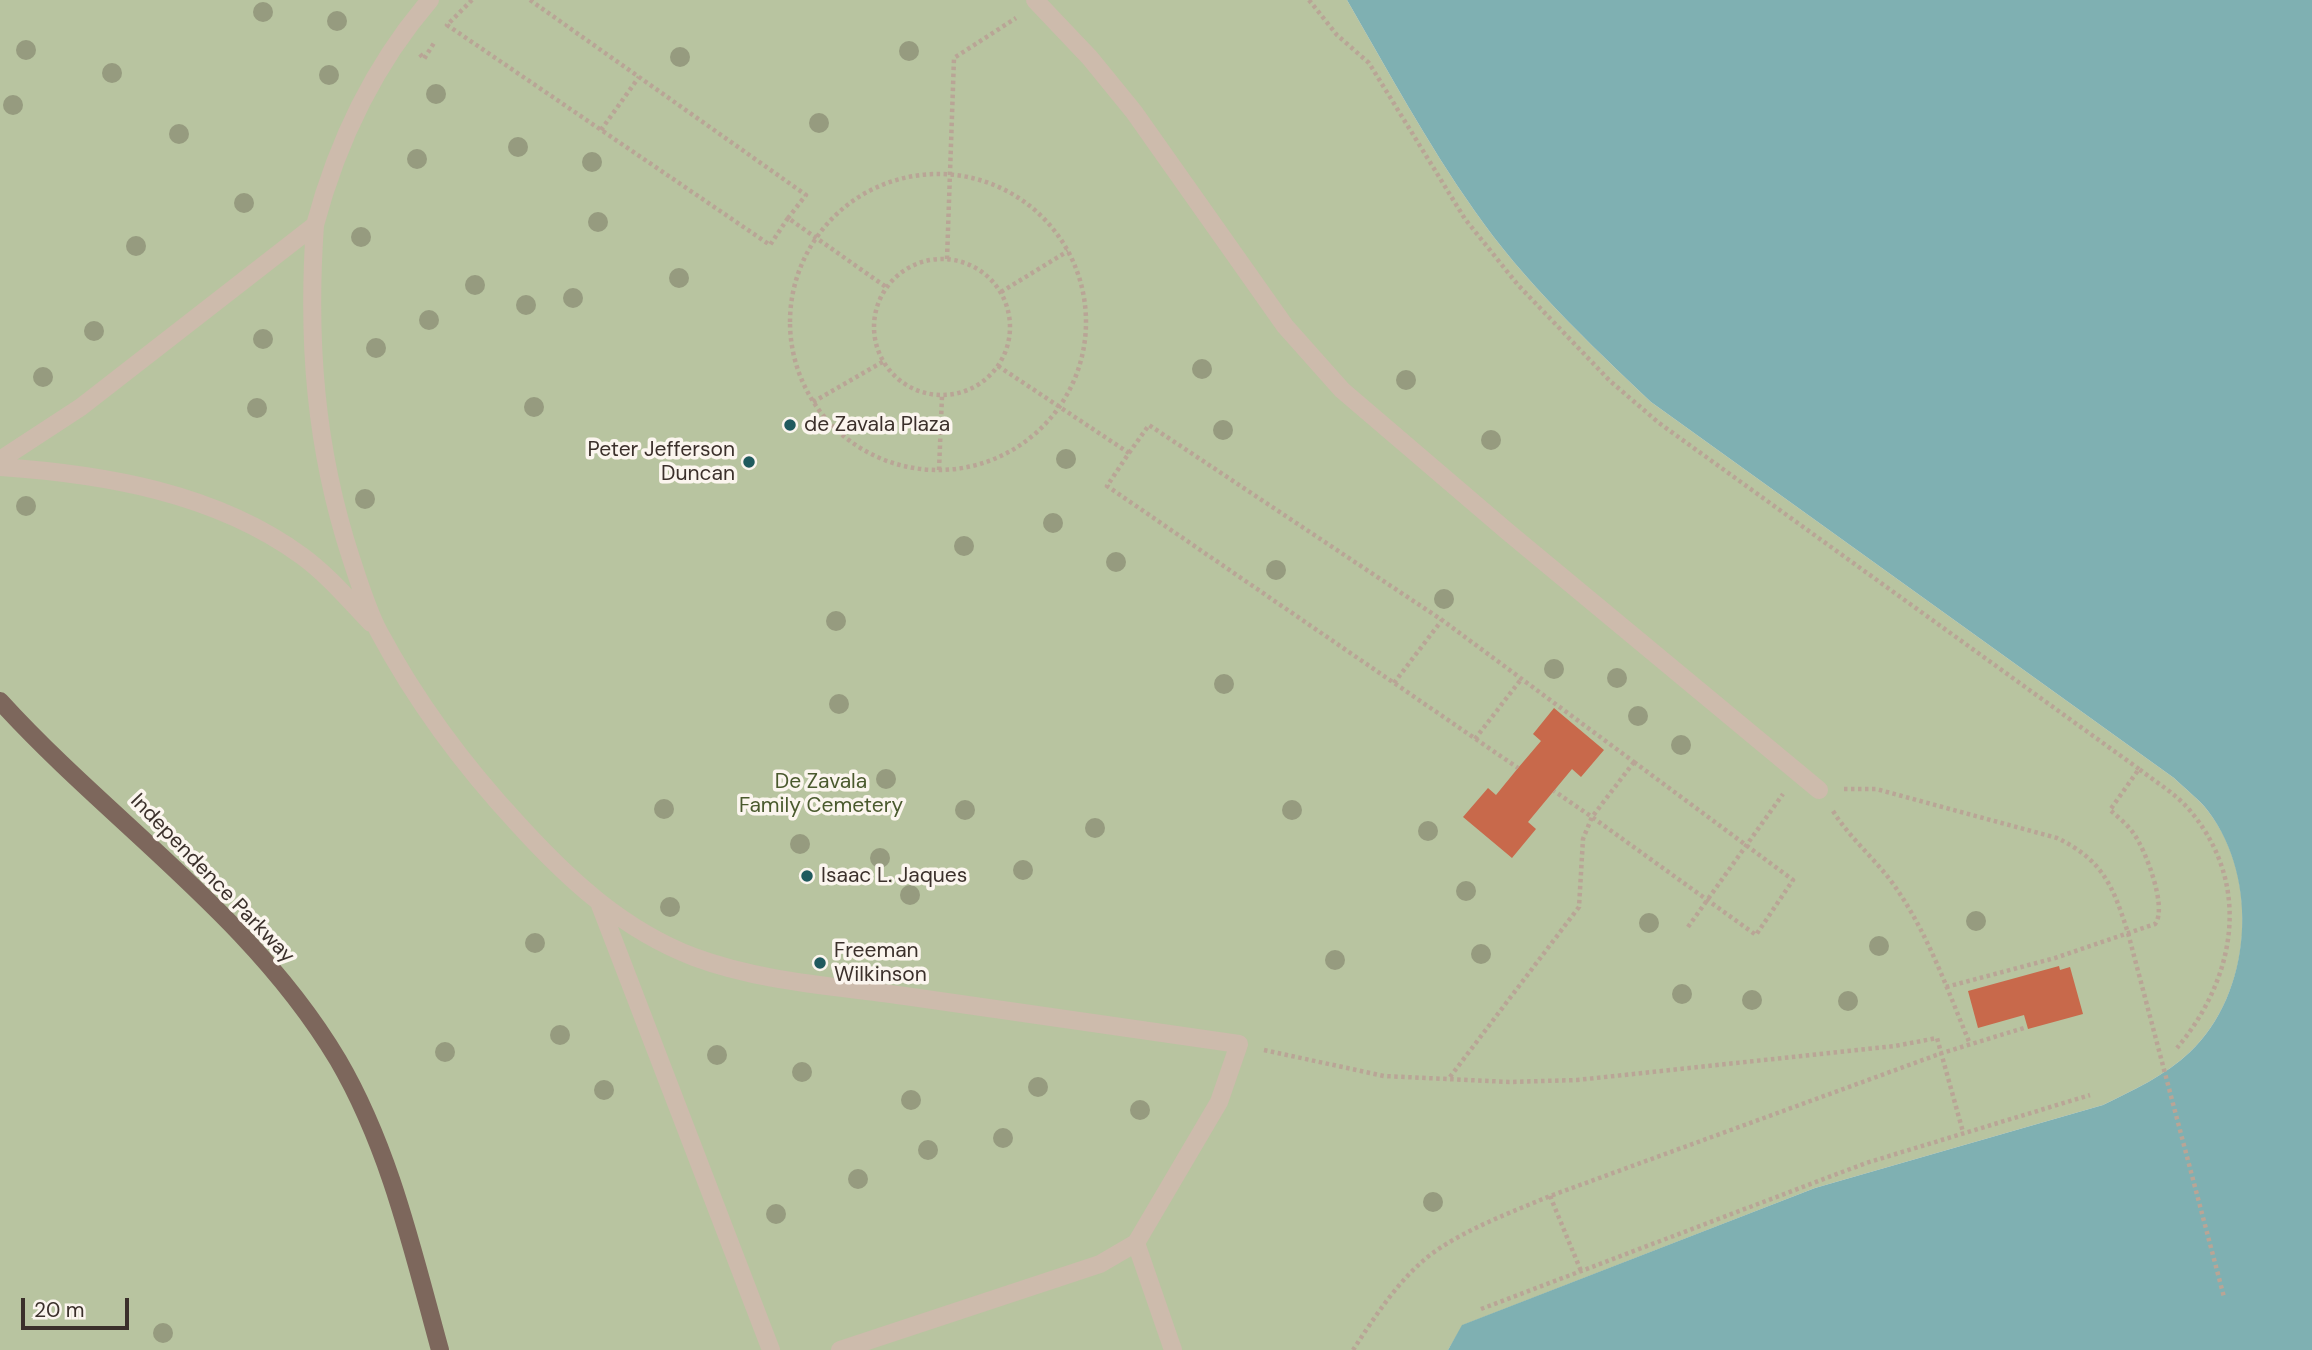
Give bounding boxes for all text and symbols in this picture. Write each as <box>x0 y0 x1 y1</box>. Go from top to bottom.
place label: de Zavala Plaza <box>804 412 950 438</box>
marker: de Zavala Plaza <box>782 417 798 433</box>
place label: Peter Jefferson Duncan <box>588 437 735 487</box>
marker: Peter Jefferson Duncan <box>741 454 757 470</box>
park label: De Zavala Family Cemetery <box>739 769 903 819</box>
street label: Independence Parkway <box>125 789 299 969</box>
place label: Isaac L. Jaques <box>821 863 967 889</box>
marker: Isaac L. Jaques <box>799 868 815 884</box>
place label: Freeman Wilkinson <box>834 938 927 988</box>
marker: Freeman Wilkinson <box>812 955 828 971</box>
scale bar <box>24 1284 133 1328</box>
text: 20 m <box>34 1296 85 1324</box>

